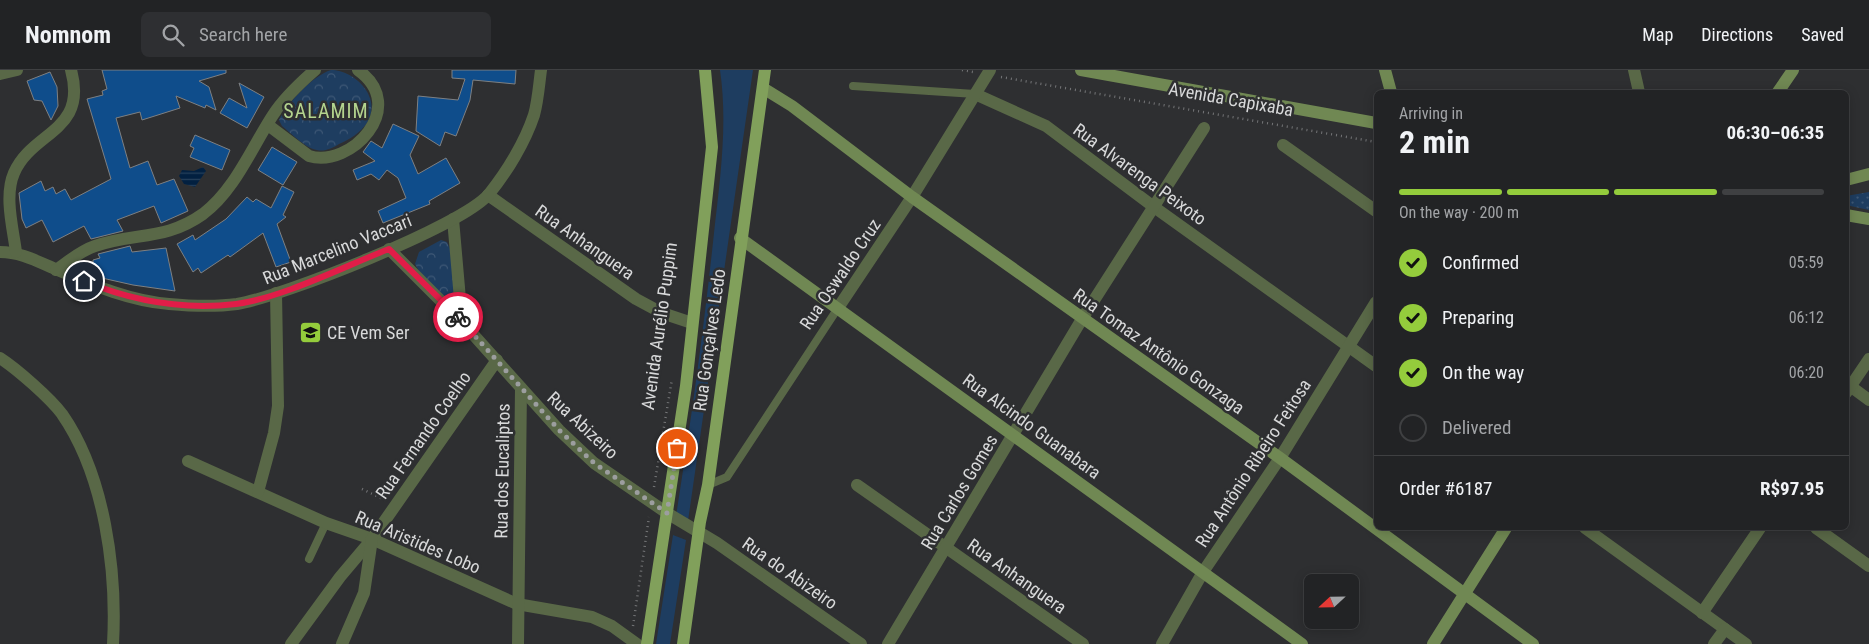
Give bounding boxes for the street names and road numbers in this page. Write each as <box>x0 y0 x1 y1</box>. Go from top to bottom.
street label: Avenida Capixaba <box>1167 78 1295 120</box>
street label: Rua Alvarenga Peixoto <box>1069 119 1211 229</box>
street label: Rua Anhanguera <box>531 200 639 284</box>
street label: Rua Marcelino Vaccari <box>260 210 414 288</box>
street label: Rua Oswaldo Cruz <box>795 215 885 333</box>
street label: Avenida Aurélio Puppim <box>637 241 681 411</box>
street label: Rua Gonçalves Ledo <box>689 267 729 413</box>
street label: Rua Tomaz Antônio Gonzaga <box>1069 284 1249 418</box>
street label: Rua Fernando Coelho <box>371 367 475 503</box>
street label: Rua Alcindo Guanabara <box>959 369 1105 483</box>
street label: Rua Antônio Ribeiro Feitosa <box>1191 375 1315 551</box>
street label: Rua Abizeiro <box>543 387 623 463</box>
street label: Rua dos Eucaliptos <box>490 403 514 539</box>
street label: Rua Carlos Gomes <box>916 431 1002 553</box>
street label: Rua Aristides Lobo <box>352 506 484 578</box>
street label: Rua do Abizeiro <box>738 533 842 613</box>
street label: Rua Anhanguera <box>963 534 1071 618</box>

